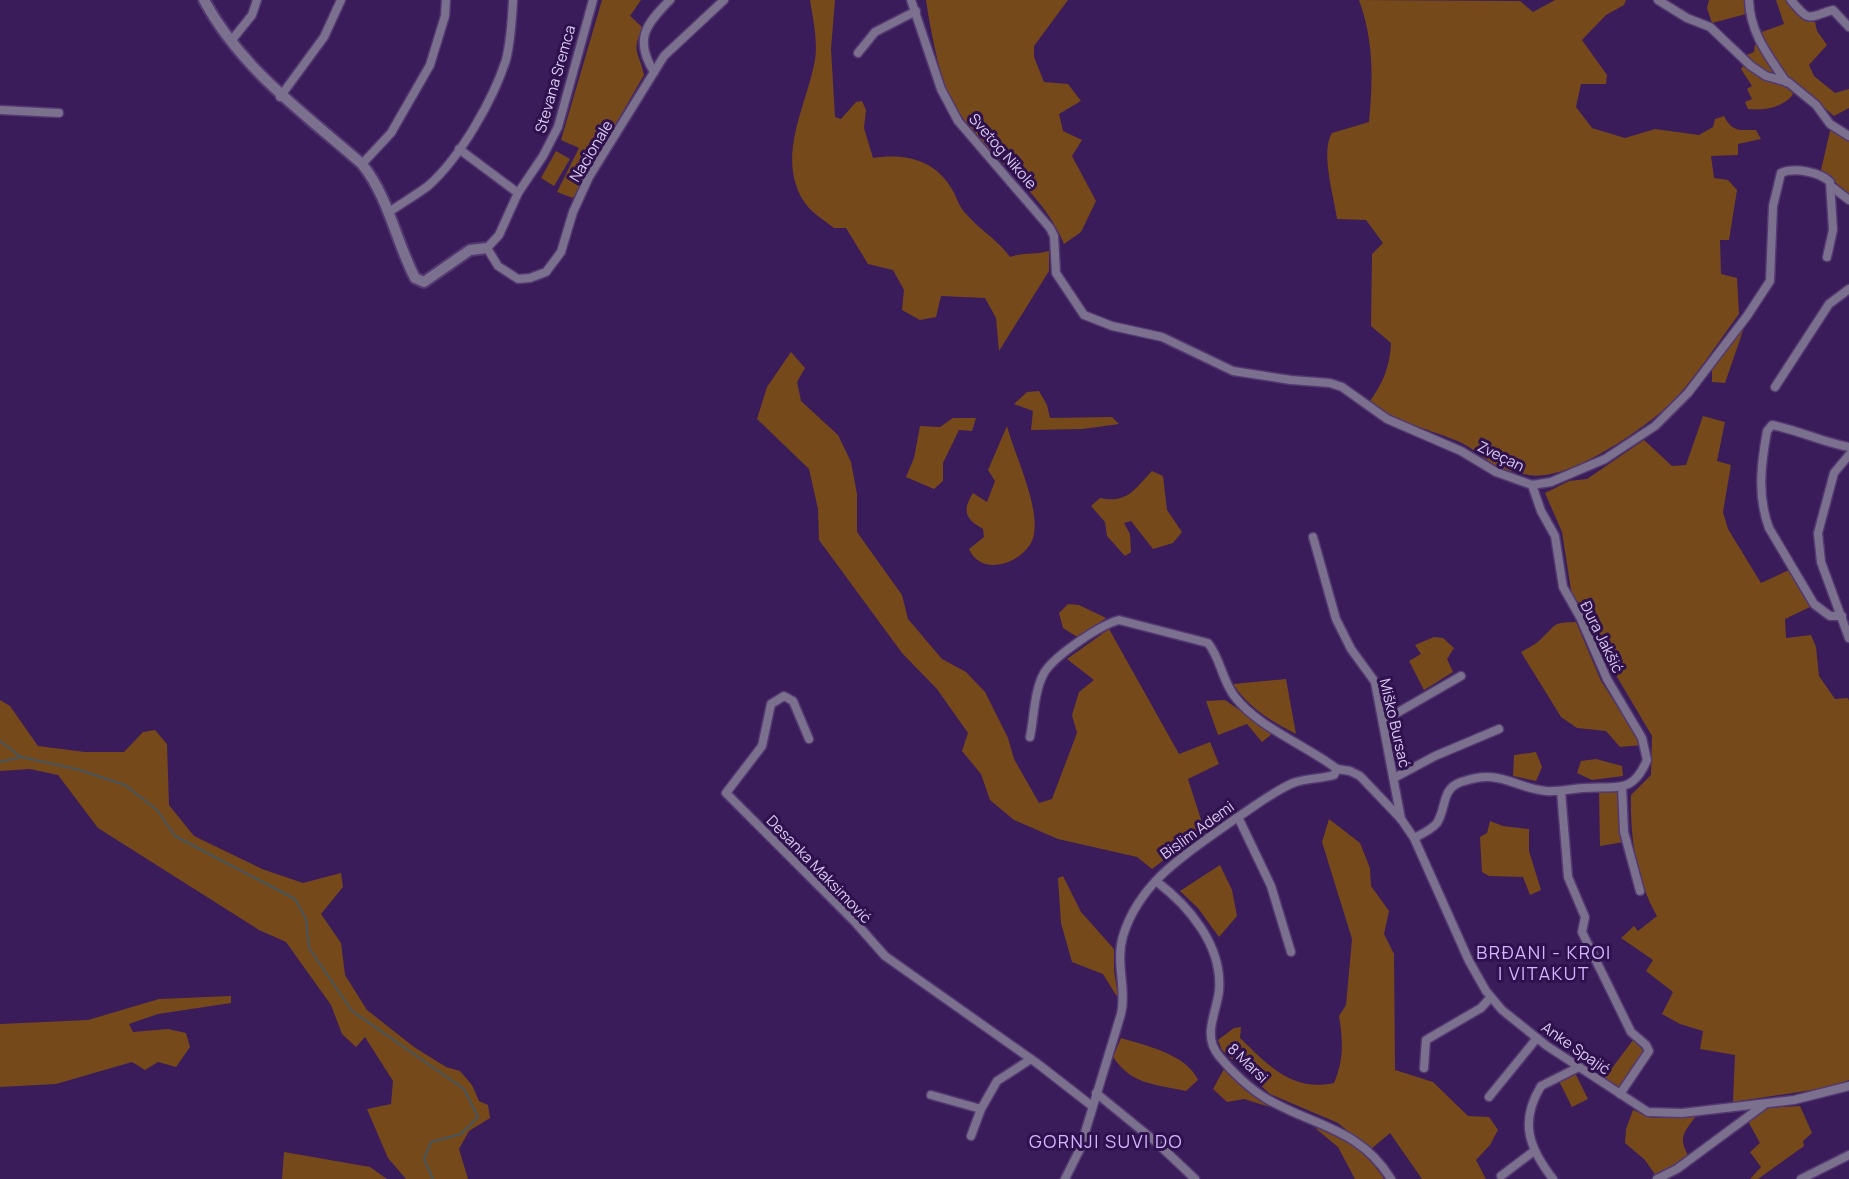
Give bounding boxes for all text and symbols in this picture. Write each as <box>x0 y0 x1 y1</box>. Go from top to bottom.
street label: Stevana Sremca <box>530 23 580 135</box>
street label: Svetog Nikole <box>964 109 1042 194</box>
street label: Nacionale <box>564 116 618 186</box>
street label: Zveçan <box>1474 436 1528 476</box>
street label: Ðura Jakšić <box>1576 598 1628 676</box>
street label: Miško Bursać <box>1375 676 1415 770</box>
street label: Bislim Ademi <box>1156 796 1238 864</box>
street label: Desanka Maksimović <box>762 810 876 928</box>
district label: BRĐANI - KROI I VITAKUT <box>1476 940 1612 985</box>
street label: Anke Spajić <box>1537 1017 1615 1079</box>
street label: 8 Marsi <box>1223 1038 1273 1088</box>
district label: GORNJI SUVI DO <box>1029 1129 1183 1153</box>

